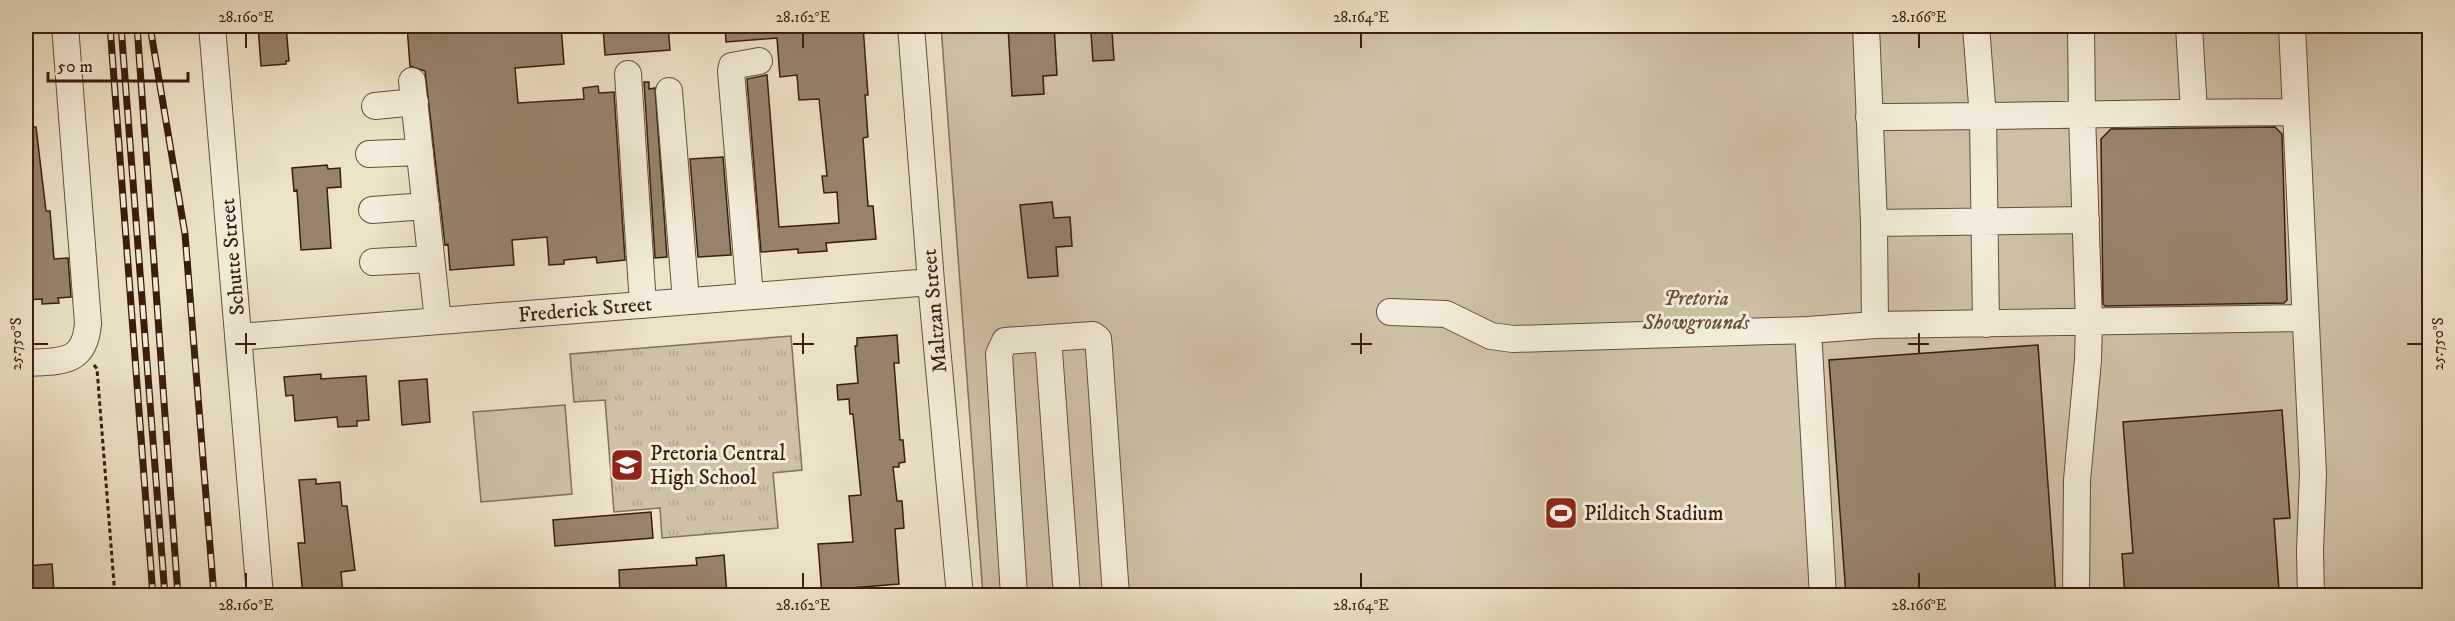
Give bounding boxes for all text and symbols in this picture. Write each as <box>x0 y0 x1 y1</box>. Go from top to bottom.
text: 28.160°E <box>218 8 274 27</box>
text: 28.162°E <box>776 8 831 27</box>
text: 28.164°E <box>1333 8 1389 27</box>
text: 28.166°E <box>1892 8 1947 27</box>
scale bar <box>48 45 188 83</box>
text: 50 m <box>57 56 93 78</box>
street label: Schutte Street <box>215 197 251 317</box>
street label: Maltzan Street <box>917 248 953 374</box>
park label: Pretoria Showgrounds <box>1641 286 1750 336</box>
street label: Frederick Street <box>517 291 653 329</box>
text: 25.750°S <box>7 317 26 370</box>
text: 25.750°S <box>2429 317 2448 370</box>
place label: Pretoria Central High School <box>650 441 786 491</box>
school or university icon: Pretoria Central High School <box>609 447 645 483</box>
sports icon: Pilditch Stadium <box>1543 495 1579 531</box>
place label: Pilditch Stadium <box>1584 501 1724 527</box>
text: 28.160°E <box>218 596 274 615</box>
text: 28.162°E <box>776 596 831 615</box>
text: 28.164°E <box>1333 596 1389 615</box>
text: 28.166°E <box>1892 596 1947 615</box>

